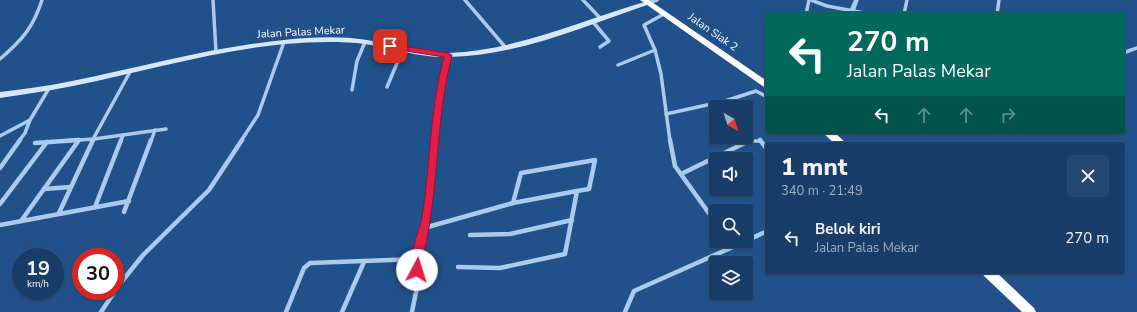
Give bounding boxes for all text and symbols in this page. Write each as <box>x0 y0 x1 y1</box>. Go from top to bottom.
street label: Jalan Siak 2 <box>684 9 741 55</box>
street label: Jalan Palas Mekar <box>256 22 345 42</box>
text: 270 m <box>847 23 930 61</box>
icon: left <box>781 28 833 80</box>
pin <box>373 29 407 63</box>
icon: arrive <box>379 35 401 57</box>
text: Jalan Palas Mekar <box>847 59 991 83</box>
north arrow <box>709 100 753 144</box>
map controls <box>709 100 753 300</box>
icon: left <box>871 104 893 126</box>
icon: ahead <box>913 104 935 126</box>
icon: ahead <box>955 104 977 126</box>
icon: right <box>997 104 1019 126</box>
text: 1 mnt <box>781 151 847 183</box>
button: sound <box>709 152 753 196</box>
button: close <box>1067 155 1109 197</box>
text: 340 m · 21:49 <box>781 182 863 200</box>
button: search <box>709 204 753 248</box>
text: Belok kiri <box>815 219 880 239</box>
icon: left <box>781 227 803 249</box>
text: 270 m <box>1065 228 1109 248</box>
text: Jalan Palas Mekar <box>815 239 919 257</box>
speed limit sign: 30 <box>72 248 124 300</box>
position arrow <box>396 249 438 291</box>
text: 19 <box>26 255 50 282</box>
button: layers <box>709 256 753 300</box>
text: km/h <box>27 277 49 291</box>

